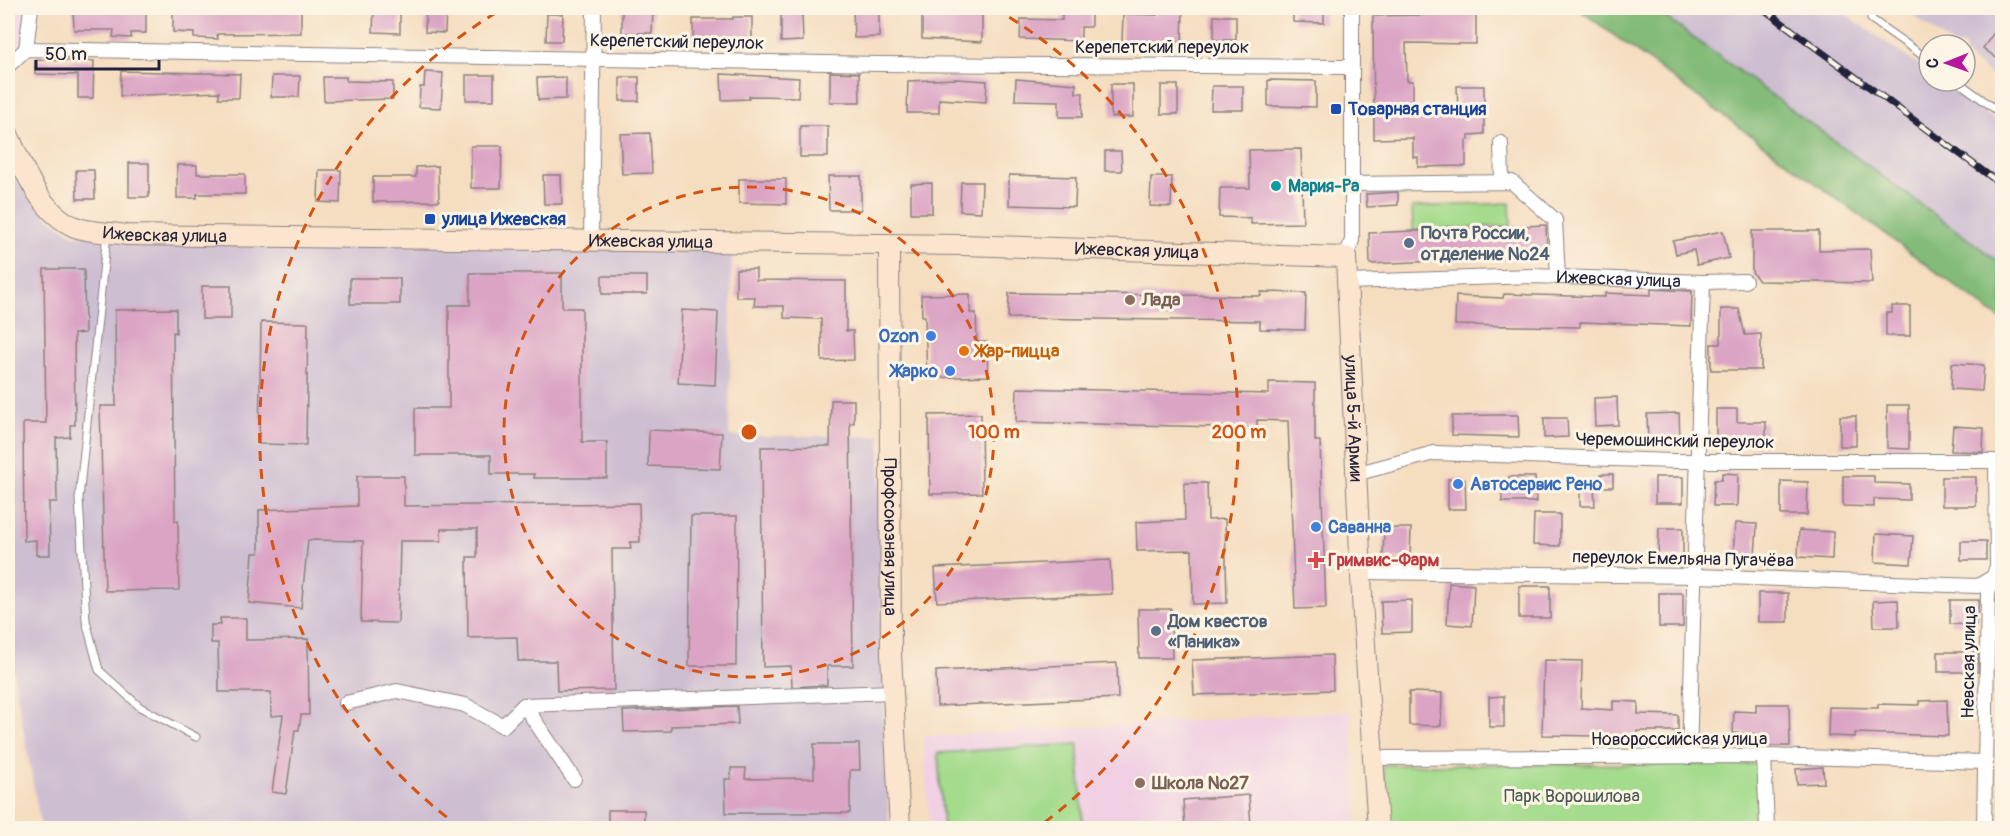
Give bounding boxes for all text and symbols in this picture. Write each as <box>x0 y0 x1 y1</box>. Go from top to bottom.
street label: Керепетский переулок <box>590 29 764 55</box>
scale bar <box>36 33 159 71</box>
north arrow <box>1917 33 1977 93</box>
street label: Керепетский переулок <box>1075 36 1249 59</box>
text: 50 m <box>45 43 87 66</box>
text: С <box>1923 58 1943 68</box>
place label: Товарная cтанция <box>1347 98 1486 121</box>
marker: Товарная cтанция <box>1329 102 1343 116</box>
place label: Мария-Ра <box>1288 175 1360 198</box>
marker: Мария-Ра <box>1269 179 1283 193</box>
place label: улица Ижевская <box>441 208 566 231</box>
marker: улица Ижевская <box>423 212 437 226</box>
street label: Ижевская улица <box>102 221 227 248</box>
place label: Почта России, отделение №24 <box>1420 222 1550 266</box>
street label: Ижевская улица <box>589 229 713 254</box>
marker: Почта России, отделение №24 <box>1402 236 1416 250</box>
street label: Ижевская улица <box>1074 237 1199 264</box>
street label: Ижевская улица <box>1556 265 1681 293</box>
place label: Лада <box>1141 289 1181 312</box>
marker: Лада <box>1123 293 1137 307</box>
place label: Ozon <box>879 325 919 348</box>
marker: Ozon <box>924 329 938 343</box>
place label: Жар-пицца <box>973 340 1060 363</box>
marker: Жар-пицца <box>957 344 971 358</box>
street label: улица 5-й Армии <box>1339 354 1368 482</box>
place label: Жарко <box>888 360 938 383</box>
marker: Жарко <box>943 364 957 378</box>
text: 100 m <box>968 421 1020 444</box>
text: 200 m <box>1212 421 1266 444</box>
centre of rings <box>739 422 759 442</box>
street label: Черемошинский переулок <box>1575 428 1775 454</box>
street label: Профсоюзная улица <box>879 458 902 616</box>
place label: Автосервис Рено <box>1470 473 1602 496</box>
marker: Автосервис Рено <box>1451 477 1465 491</box>
place label: Саванна <box>1328 516 1392 539</box>
marker: Саванна <box>1309 520 1323 534</box>
street label: переулок Емельяна Пугачёва <box>1572 546 1794 572</box>
place label: Гримвис-Фарм <box>1328 549 1440 572</box>
marker: Гримвис-Фарм <box>1309 553 1323 567</box>
street label: Невская улица <box>1957 605 1981 719</box>
place label: Дом квестов «Паника» <box>1167 610 1268 654</box>
marker: Дом квестов «Паника» <box>1149 624 1163 638</box>
street label: Новороссийская улица <box>1591 728 1767 751</box>
place label: Школа №27 <box>1151 772 1249 795</box>
marker: Школа №27 <box>1133 776 1147 790</box>
park label: Парк Ворошилова <box>1504 785 1640 808</box>

